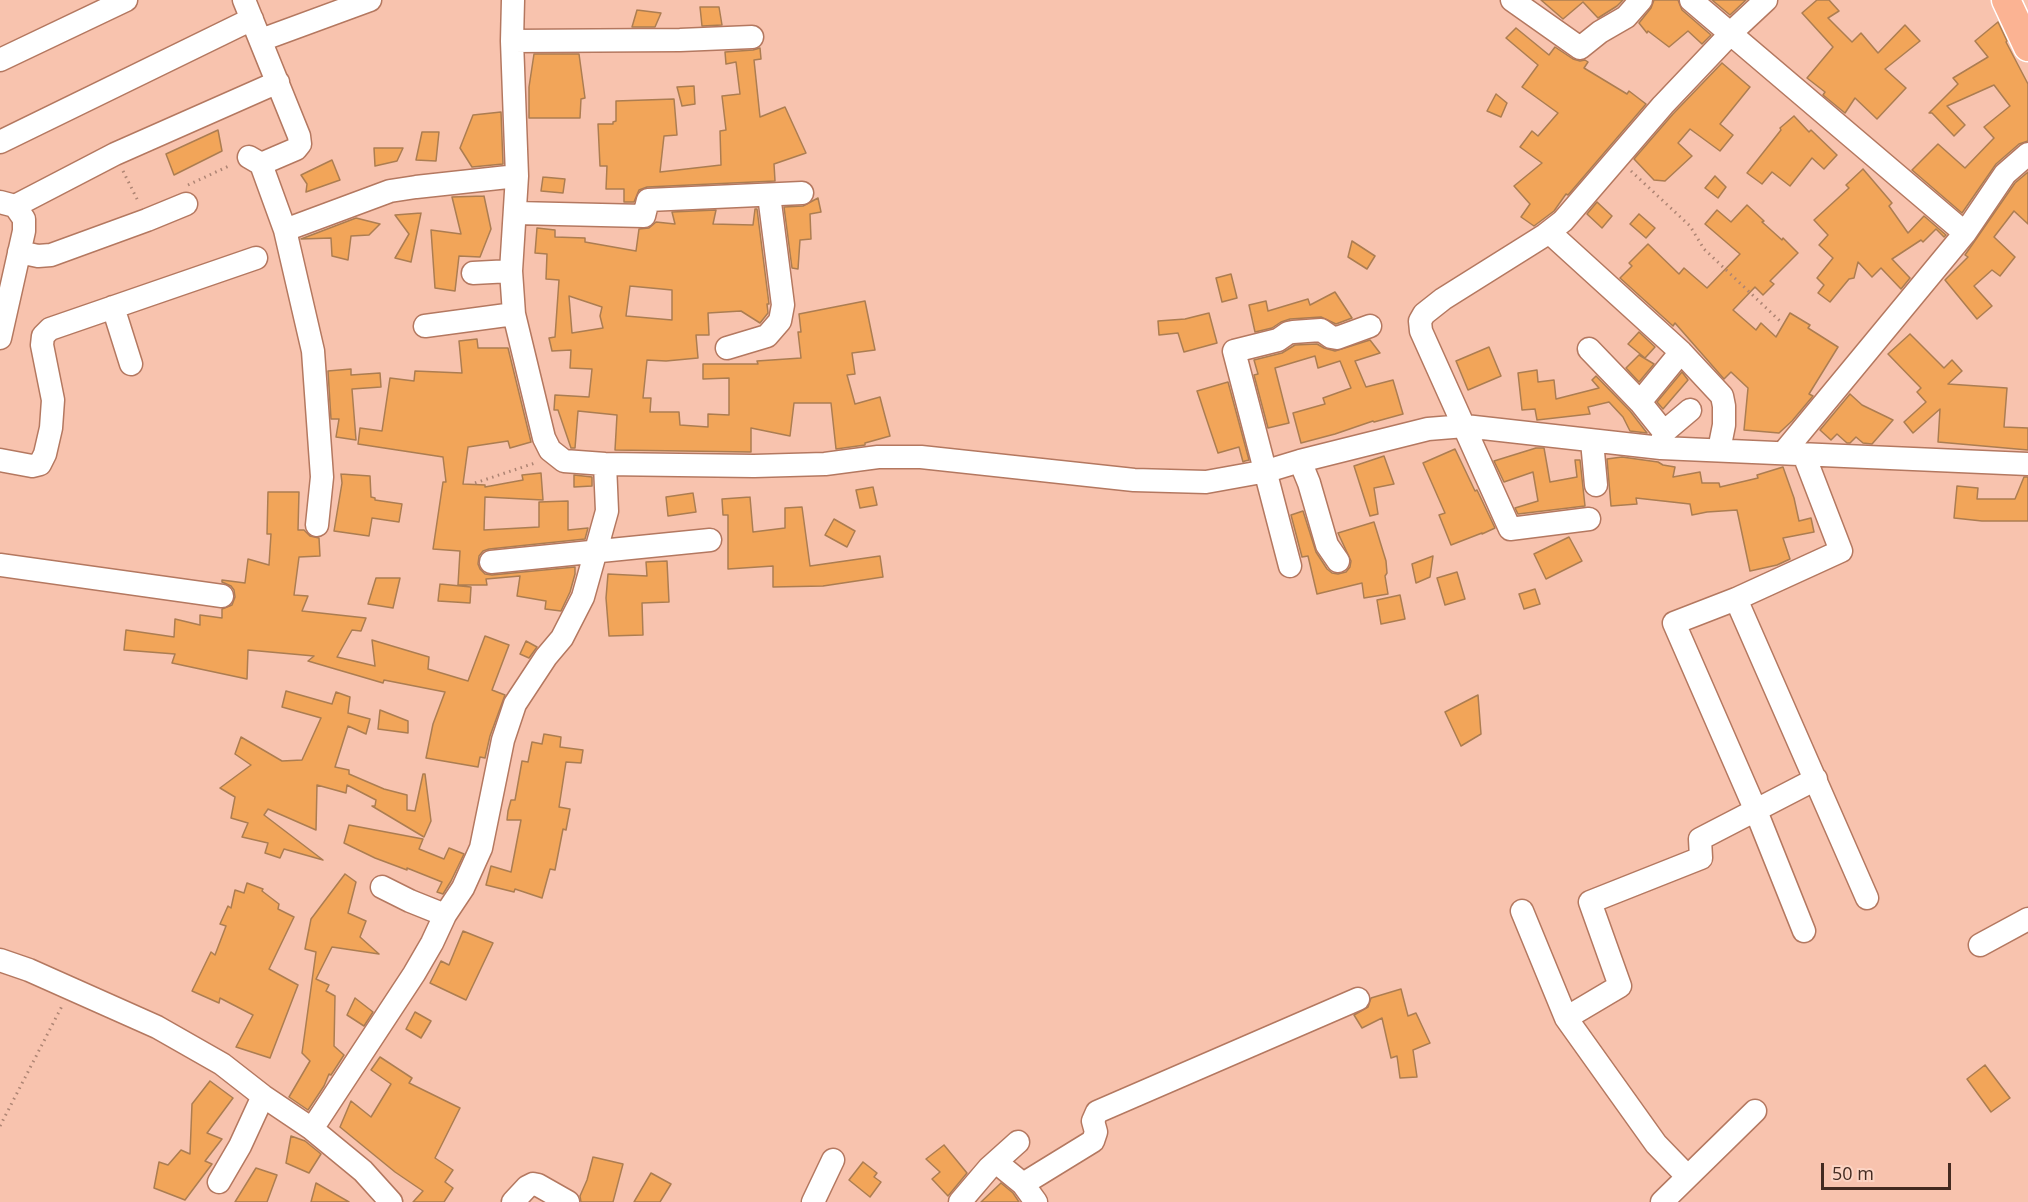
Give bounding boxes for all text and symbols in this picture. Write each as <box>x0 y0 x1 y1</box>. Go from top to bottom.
scale bar <box>1824 1151 1954 1189</box>
text: 50 m <box>1832 1161 1874 1185</box>

